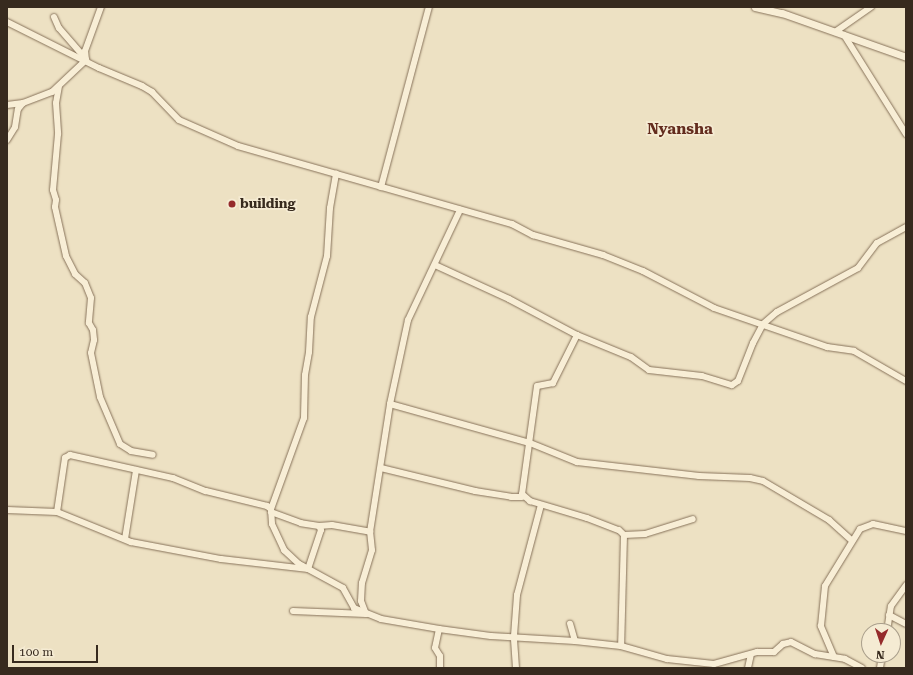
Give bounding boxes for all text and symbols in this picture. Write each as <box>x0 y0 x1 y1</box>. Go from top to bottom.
district label: Nyansha <box>647 121 713 139</box>
place label: building <box>240 196 296 212</box>
marker: building <box>227 199 237 209</box>
north arrow <box>861 623 901 663</box>
scale bar <box>14 637 100 663</box>
text: 100 m <box>19 645 53 659</box>
text: N <box>876 648 885 661</box>

